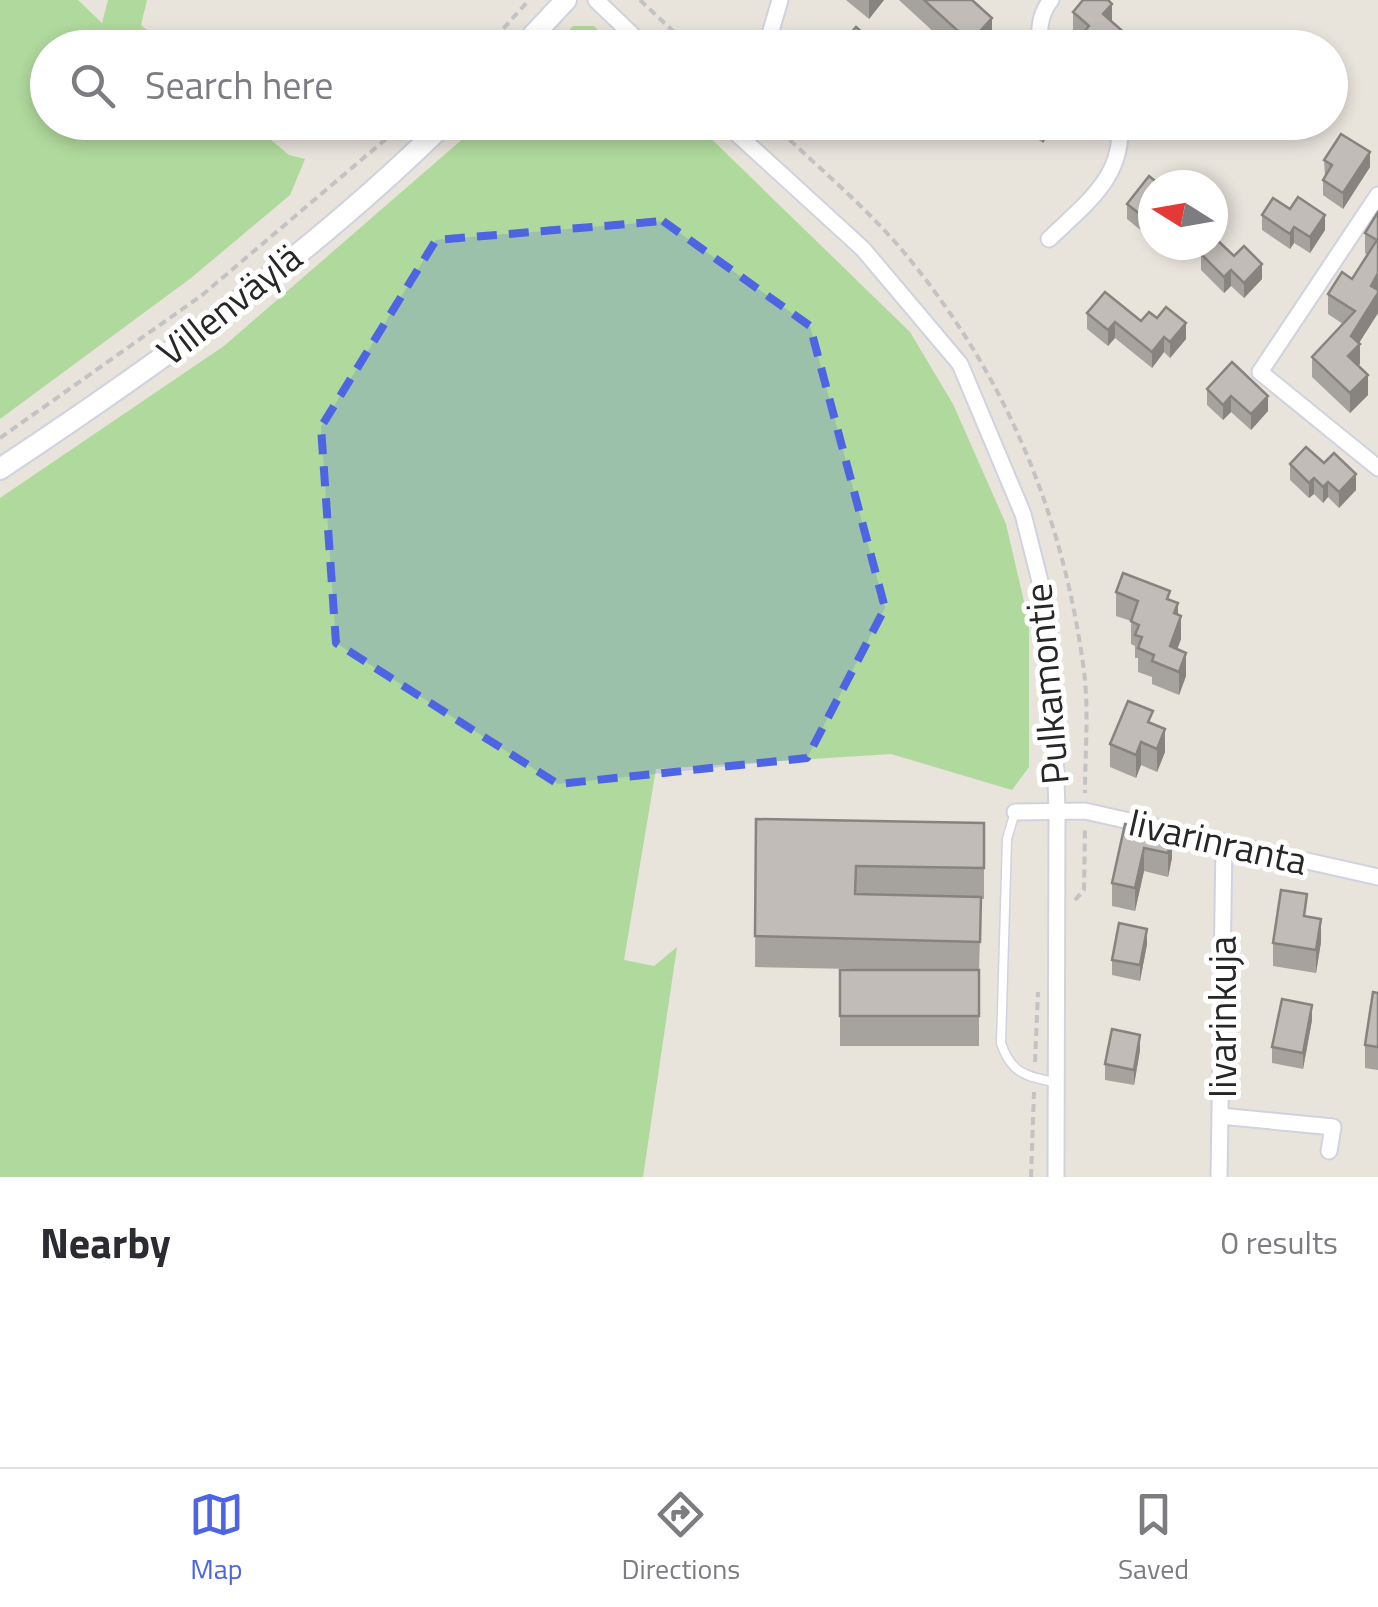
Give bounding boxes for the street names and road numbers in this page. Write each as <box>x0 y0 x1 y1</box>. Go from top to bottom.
street label: Villenväylä <box>144 229 314 379</box>
street label: Pulkamontie <box>1008 581 1084 787</box>
street label: Iivarinranta <box>1123 792 1313 890</box>
street label: Iivarinkuja <box>1193 936 1251 1098</box>

